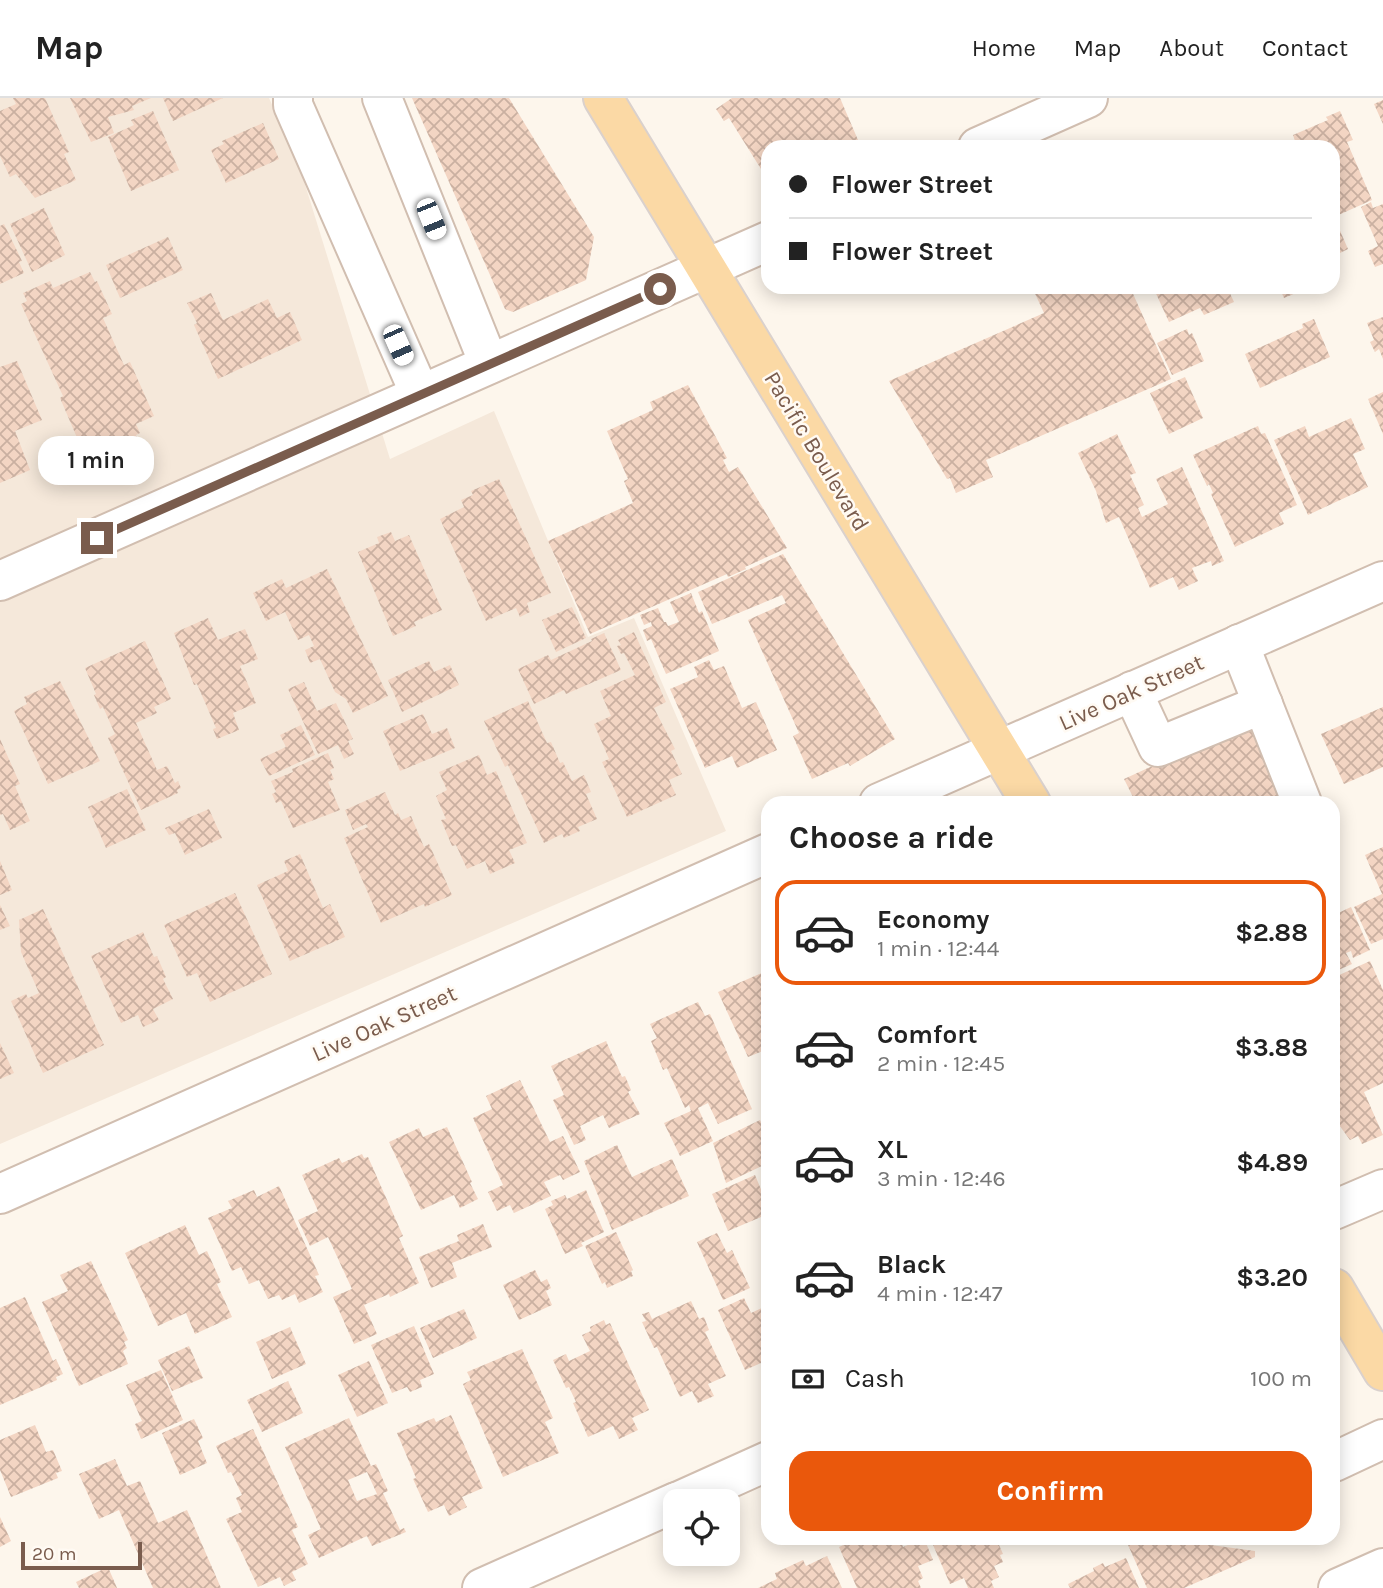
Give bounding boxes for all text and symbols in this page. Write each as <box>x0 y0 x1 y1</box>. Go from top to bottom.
text: Map <box>35 29 103 67</box>
text: Home <box>972 34 1036 62</box>
text: Map <box>1074 34 1121 62</box>
text: About <box>1159 34 1224 62</box>
text: Contact <box>1262 34 1348 62</box>
text: Flower Street <box>831 169 993 200</box>
car <box>414 196 449 242</box>
text: Flower Street <box>831 236 993 267</box>
route start <box>644 273 676 305</box>
car <box>380 322 417 368</box>
street label: Pacific Boulevard <box>758 367 875 536</box>
callout: 1 min <box>39 436 155 486</box>
text: 1 min <box>67 447 125 474</box>
route end <box>81 522 113 554</box>
street label: Live Oak Street <box>1055 648 1208 736</box>
text: Choose a ride <box>789 819 994 856</box>
icon: car <box>793 901 856 964</box>
text: Economy <box>877 904 989 935</box>
text: $2.88 <box>1235 917 1308 948</box>
text: 1 min · 12:44 <box>877 935 999 962</box>
street label: Live Oak Street <box>308 979 461 1067</box>
icon: car <box>793 1016 856 1079</box>
text: Comfort <box>877 1019 978 1050</box>
text: $3.88 <box>1235 1032 1308 1063</box>
text: 2 min · 12:45 <box>877 1050 1005 1077</box>
icon: car <box>793 1131 856 1194</box>
text: XL <box>877 1134 908 1165</box>
text: $4.89 <box>1236 1147 1308 1178</box>
text: 3 min · 12:46 <box>877 1165 1006 1192</box>
icon: car <box>793 1246 856 1309</box>
text: Black <box>877 1249 946 1280</box>
text: $3.20 <box>1236 1262 1308 1293</box>
text: 4 min · 12:47 <box>877 1280 1002 1307</box>
icon: cash <box>789 1360 827 1398</box>
text: Cash <box>845 1363 905 1394</box>
text: 100 m <box>1250 1365 1312 1392</box>
button: Confirm <box>789 1451 1312 1531</box>
map controls <box>663 1489 740 1566</box>
button: locate <box>663 1489 740 1566</box>
scale bar <box>21 1539 142 1571</box>
text: 20 m <box>32 1543 77 1565</box>

